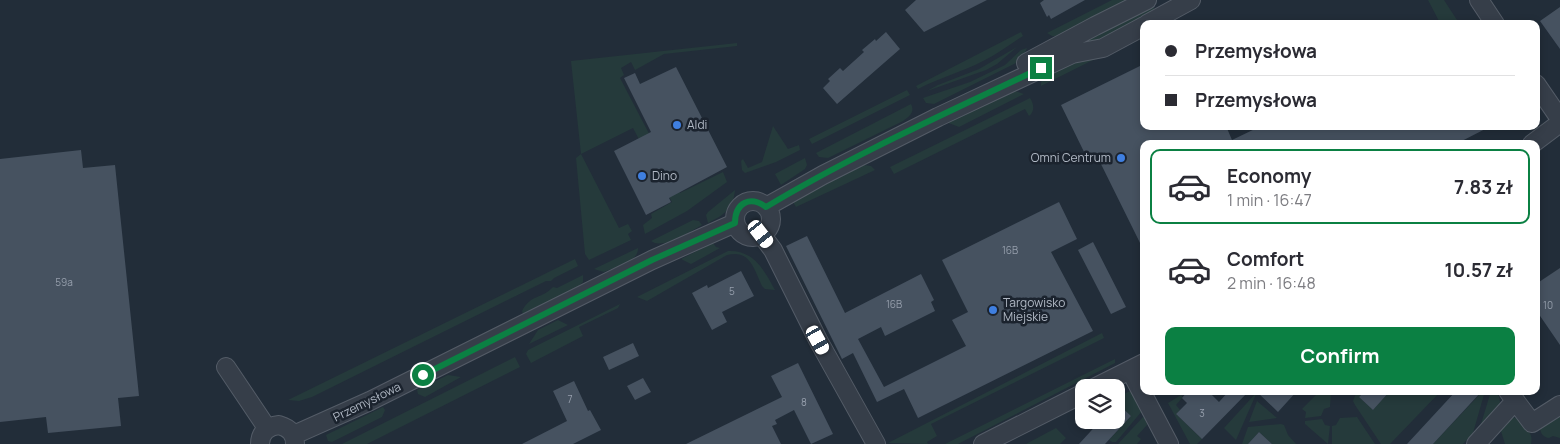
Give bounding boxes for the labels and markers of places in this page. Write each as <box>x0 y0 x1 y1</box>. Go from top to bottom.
place label: Aldi <box>687 116 707 133</box>
marker: Aldi <box>671 119 683 131</box>
place label: Omni Centrum <box>1031 149 1111 166</box>
marker: Omni Centrum <box>1115 152 1127 164</box>
place label: Dino <box>652 167 677 184</box>
marker: Dino <box>636 170 648 182</box>
place label: Targowisko Miejskie <box>1003 294 1065 325</box>
marker: Targowisko Miejskie <box>987 304 999 316</box>

